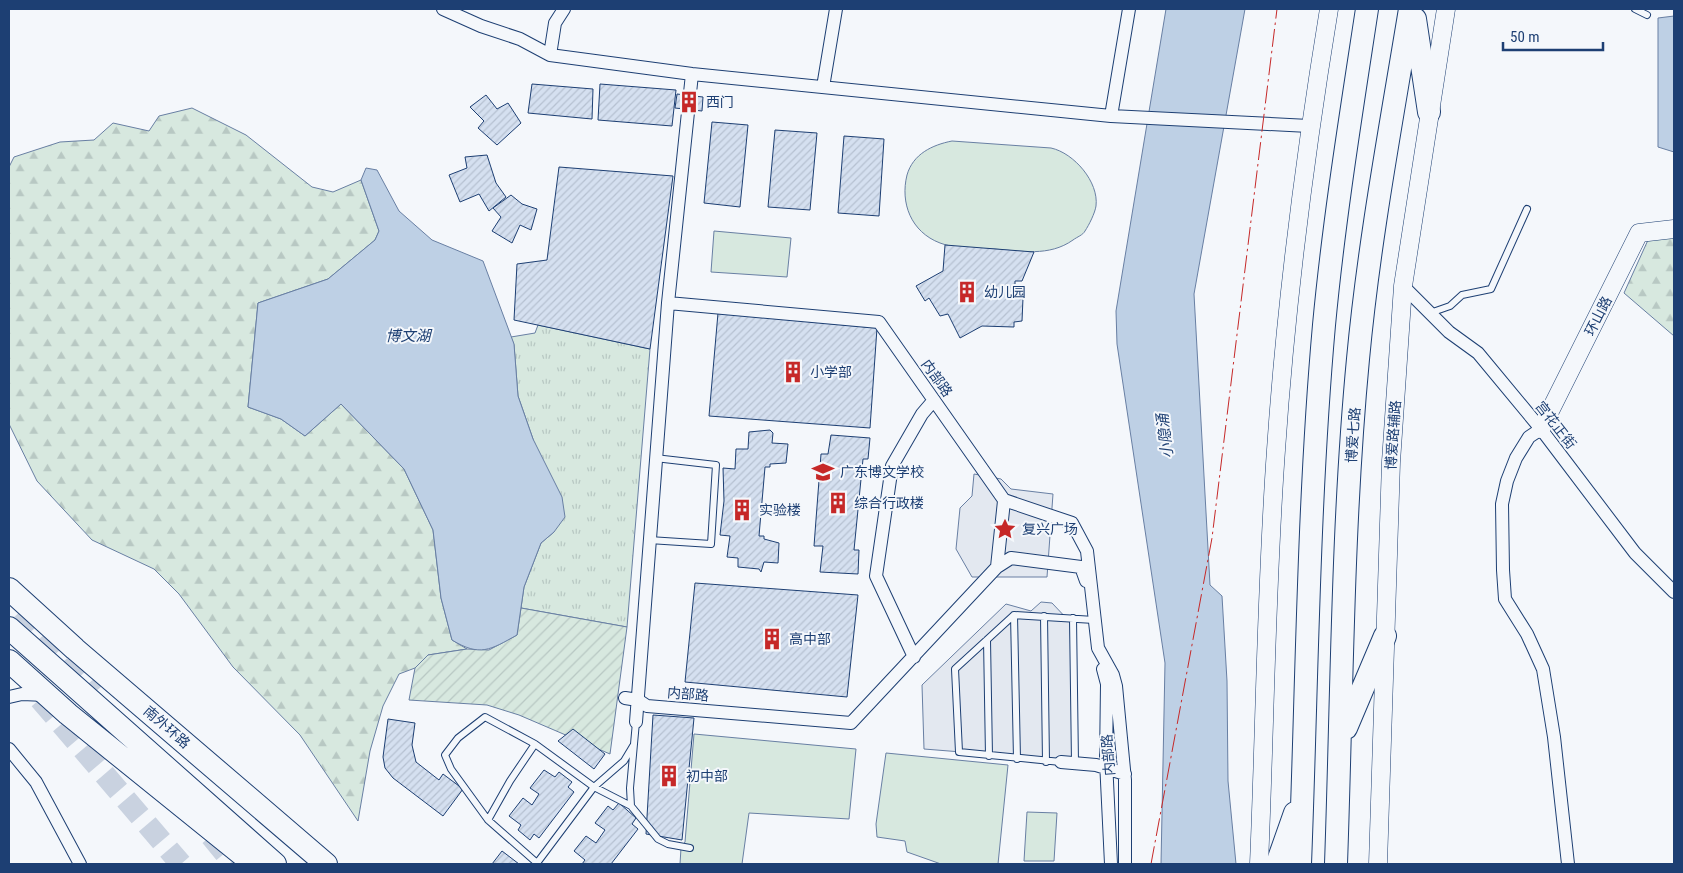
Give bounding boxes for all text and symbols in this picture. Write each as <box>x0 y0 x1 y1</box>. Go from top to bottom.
scale bar <box>1503 20 1603 52</box>
text: 50 m <box>1510 28 1540 46</box>
building icon: 西门 <box>676 89 702 115</box>
place label: 西门 <box>706 94 734 110</box>
building icon: 幼儿园 <box>954 279 980 305</box>
place label: 幼儿园 <box>984 284 1026 300</box>
street label: 环山路 <box>1581 294 1615 338</box>
water label: 博文湖 <box>385 327 432 345</box>
street label: 内部路 <box>918 356 956 400</box>
building icon: 小学部 <box>780 359 806 385</box>
place label: 小学部 <box>810 364 852 380</box>
street label: 宫花正街 <box>1532 398 1580 452</box>
street label: 博爱路辅路 <box>1383 400 1403 470</box>
street label: 博爱七路 <box>1343 407 1363 463</box>
water label: 小隐涌 <box>1153 411 1177 459</box>
school or university icon: 广东博文学校 <box>810 459 836 485</box>
place label: 广东博文学校 <box>840 464 924 480</box>
building icon: 综合行政楼 <box>825 490 851 516</box>
place label: 综合行政楼 <box>854 495 924 511</box>
building icon: 实验楼 <box>729 497 755 523</box>
place label: 实验楼 <box>759 502 801 518</box>
place icon: 复兴广场 <box>992 516 1018 542</box>
place label: 复兴广场 <box>1022 521 1078 537</box>
building icon: 高中部 <box>759 626 785 652</box>
place label: 高中部 <box>789 631 831 647</box>
street label: 内部路 <box>666 684 710 704</box>
street label: 南外环路 <box>141 703 193 751</box>
street label: 内部路 <box>1099 733 1117 777</box>
building icon: 初中部 <box>656 763 682 789</box>
place label: 初中部 <box>686 768 728 784</box>

